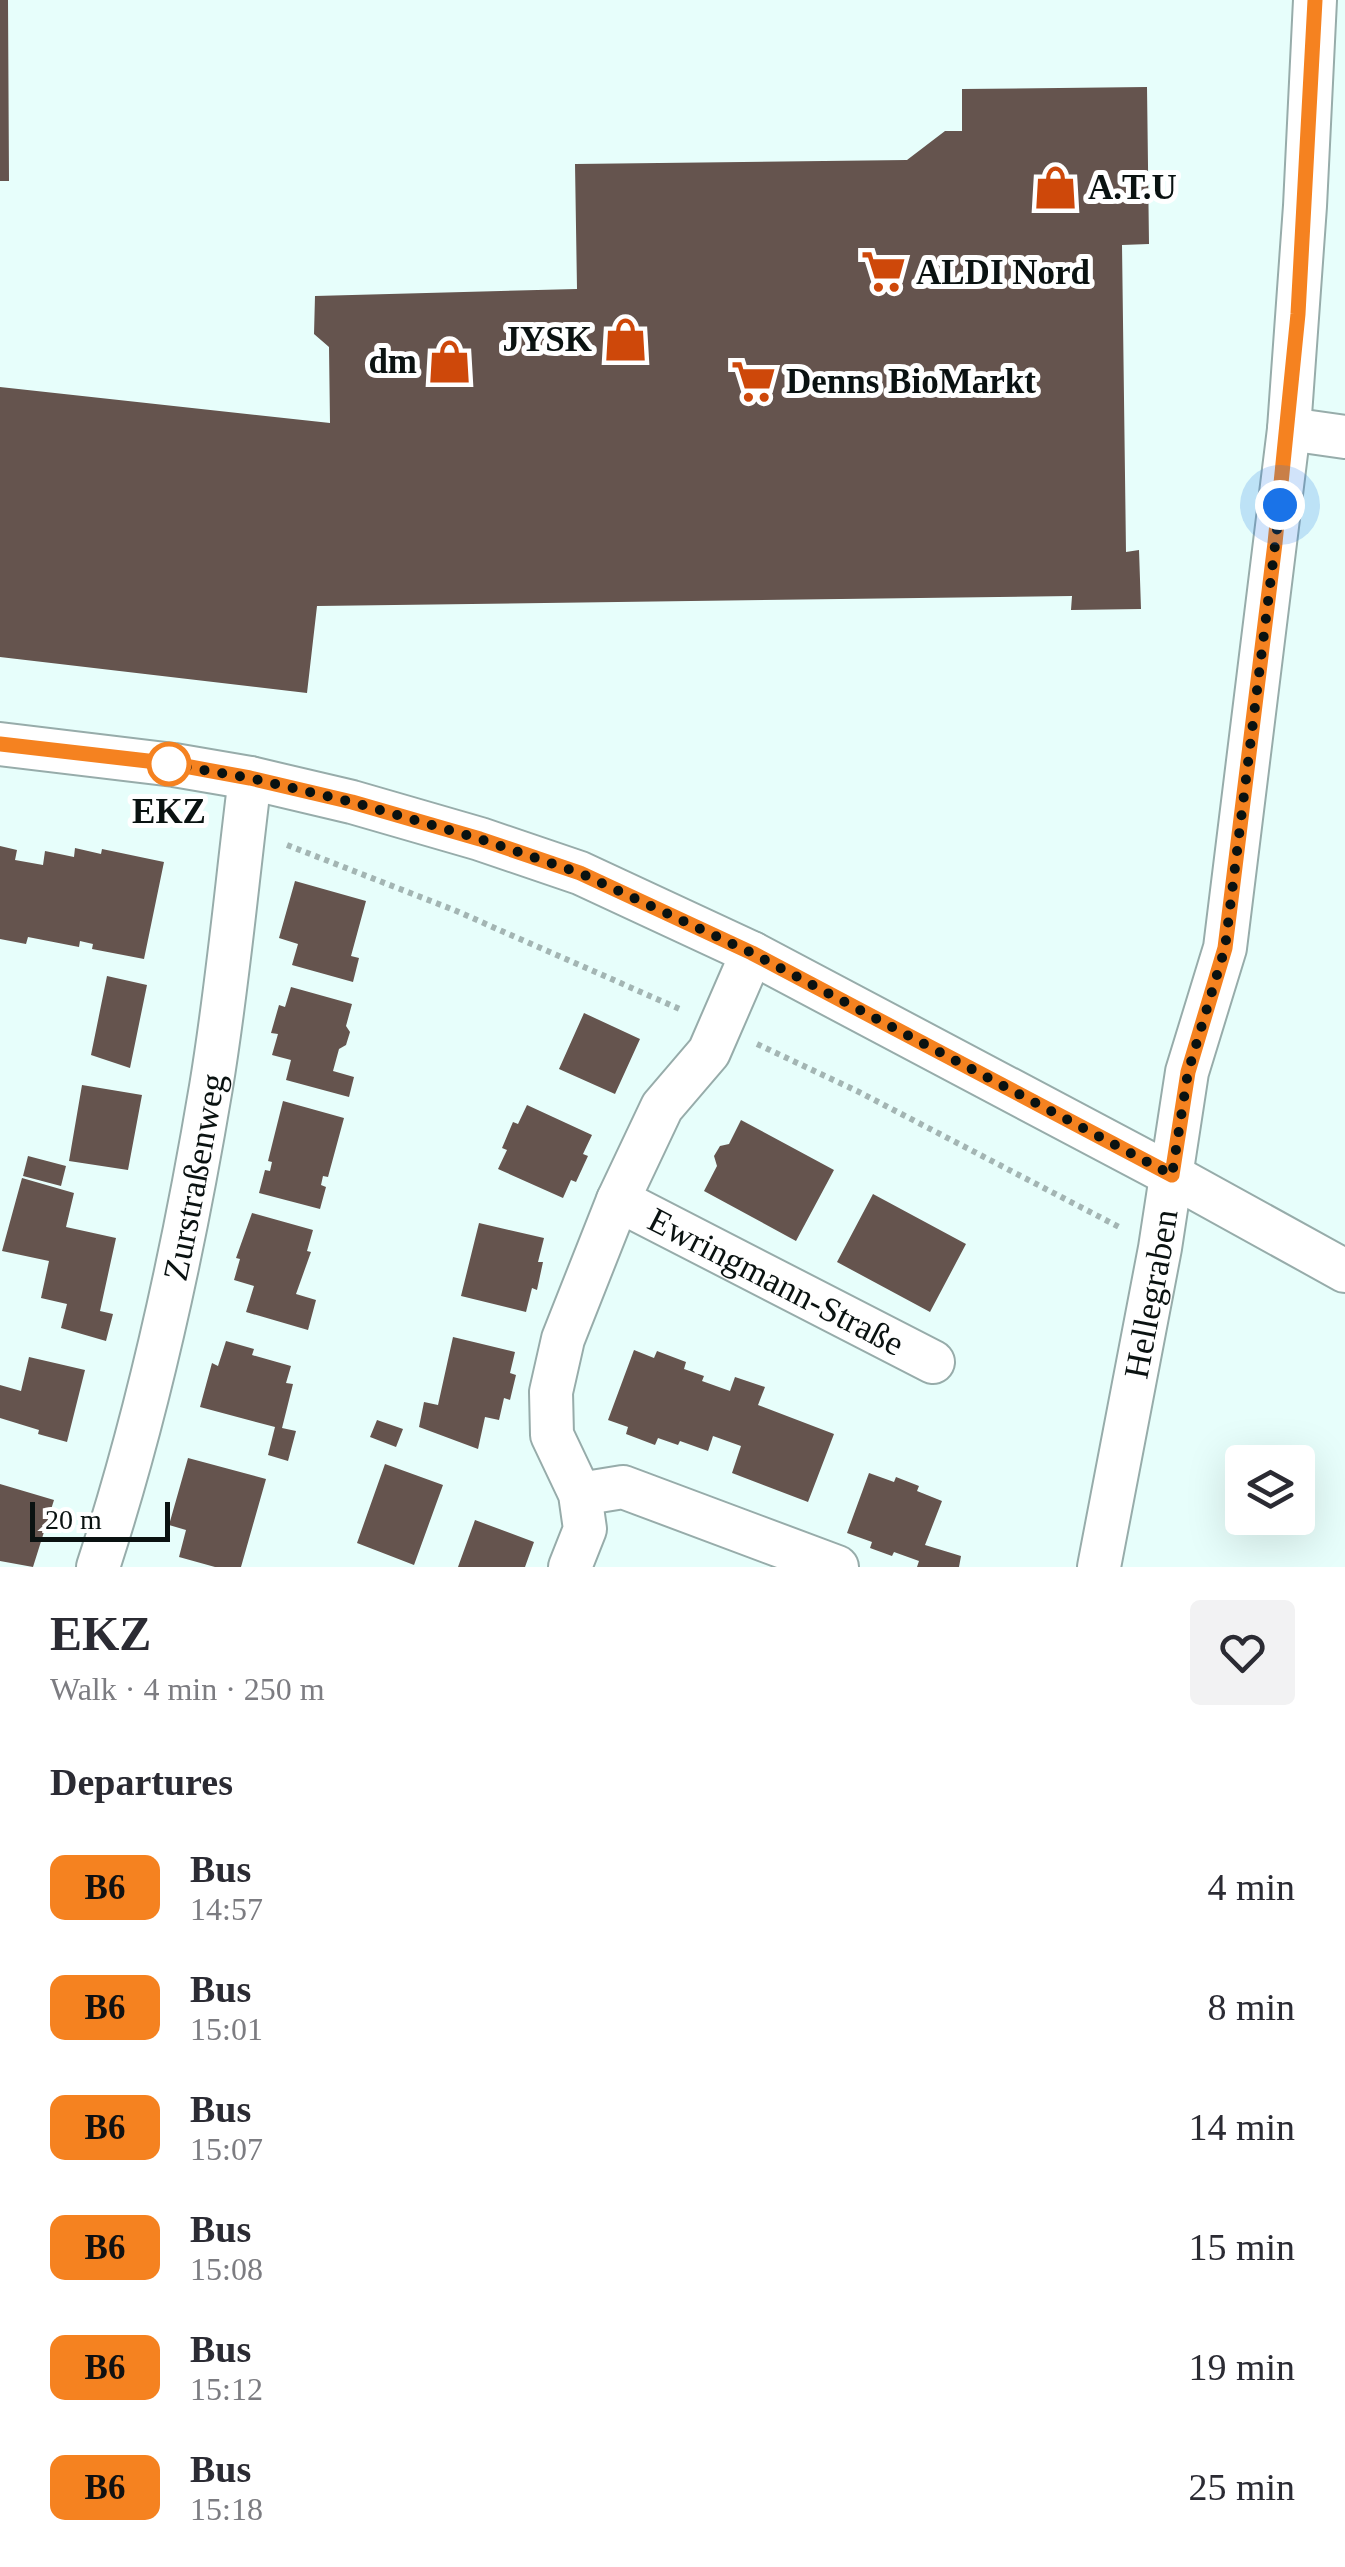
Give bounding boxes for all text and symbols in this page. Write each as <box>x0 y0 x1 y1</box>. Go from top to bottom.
shop icon: A.T.U <box>1031 163 1079 211</box>
place label: A.T.U <box>1088 168 1177 207</box>
supermarket icon: ALDI Nord <box>859 248 907 296</box>
place label: ALDI Nord <box>916 253 1091 292</box>
shop icon: JYSK <box>601 315 649 363</box>
place label: JYSK <box>503 320 592 359</box>
shop icon: dm <box>426 337 474 385</box>
place label: dm <box>368 342 417 381</box>
supermarket icon: Denns BioMarkt <box>729 357 777 405</box>
place label: Denns BioMarkt <box>786 362 1036 401</box>
your location <box>1255 480 1305 530</box>
marker: EKZ <box>148 743 190 785</box>
place label: EKZ <box>132 792 206 831</box>
street label: Zurstraßenweg <box>156 1071 233 1284</box>
street label: Ewringmann-Straße <box>642 1200 910 1364</box>
street label: Hellegraben <box>1116 1207 1186 1382</box>
map controls <box>1225 1445 1315 1535</box>
button: layers <box>1225 1445 1315 1535</box>
scale bar <box>30 1497 170 1542</box>
text: 20 m <box>45 1504 102 1535</box>
button: heart <box>1190 1600 1295 1705</box>
text: EKZ <box>50 1607 151 1660</box>
text: Walk · 4 min · 250 m <box>50 1671 325 1707</box>
text: Departures <box>50 1761 233 1803</box>
text: Bus <box>190 1848 251 1890</box>
text: 4 min <box>1207 1866 1295 1908</box>
text: B6 <box>85 1868 125 1907</box>
text: 14:57 <box>190 1891 263 1927</box>
text: Bus <box>190 1968 251 2010</box>
text: 8 min <box>1207 1986 1295 2028</box>
text: B6 <box>85 1988 125 2027</box>
text: 15:01 <box>190 2011 263 2047</box>
text: Bus <box>190 2088 251 2130</box>
text: 14 min <box>1188 2106 1295 2148</box>
text: B6 <box>85 2108 125 2147</box>
text: 15:07 <box>190 2131 263 2167</box>
text: Bus <box>190 2208 251 2250</box>
text: 15 min <box>1188 2226 1295 2268</box>
text: B6 <box>85 2228 125 2267</box>
text: 15:08 <box>190 2251 263 2287</box>
text: Bus <box>190 2328 251 2370</box>
text: 19 min <box>1188 2346 1295 2388</box>
text: B6 <box>85 2348 125 2387</box>
text: 15:12 <box>190 2371 263 2407</box>
text: Bus <box>190 2448 251 2490</box>
text: 25 min <box>1188 2466 1295 2508</box>
text: B6 <box>85 2468 125 2507</box>
text: 15:18 <box>190 2491 263 2527</box>

